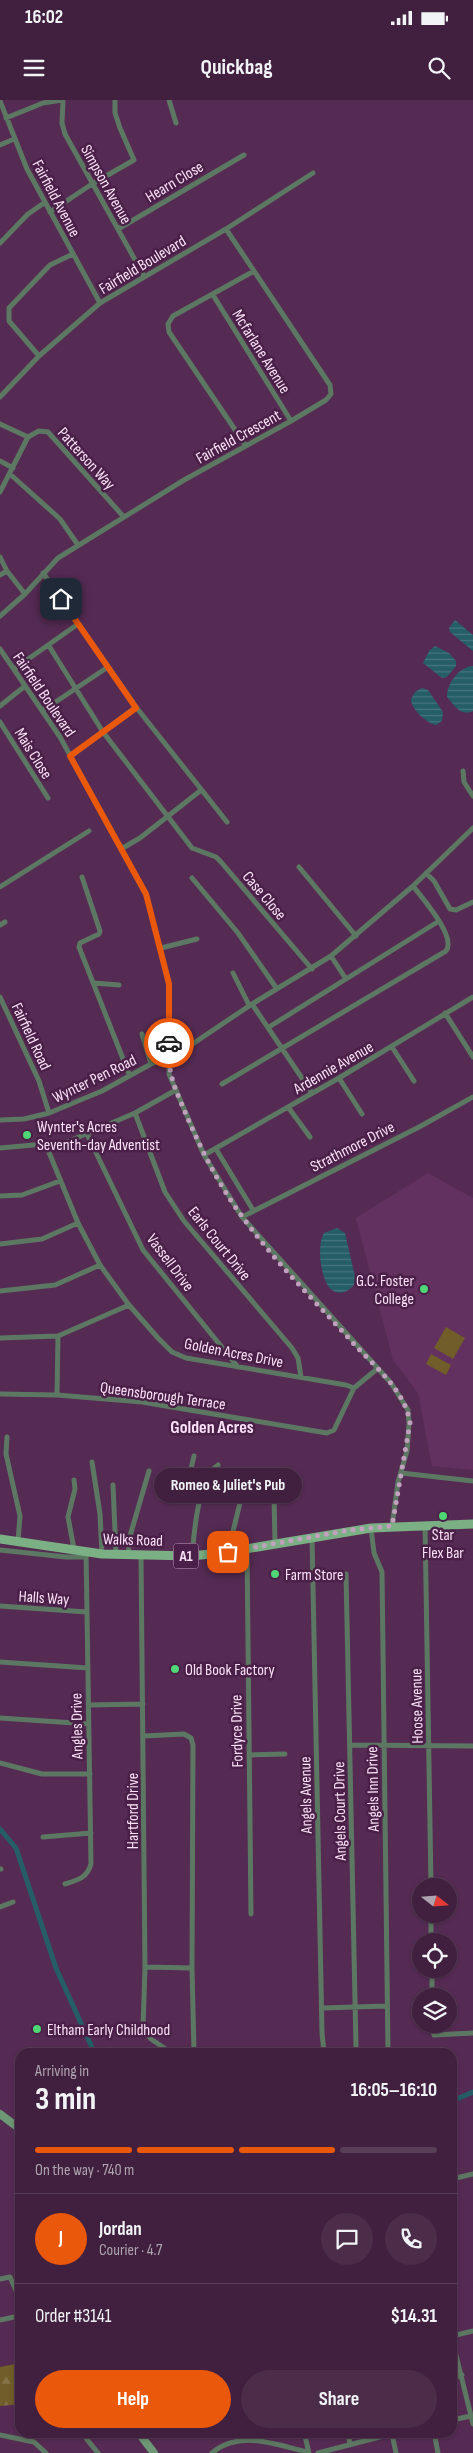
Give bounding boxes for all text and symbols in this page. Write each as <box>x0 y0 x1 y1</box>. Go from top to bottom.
text: 16:02 <box>25 6 63 29</box>
icon: menu <box>20 54 48 82</box>
text: Quickbag <box>201 54 272 81</box>
icon: search <box>425 54 453 82</box>
street label: Simpson Avenue <box>76 142 135 228</box>
street label: Fairfield Avenue <box>27 157 84 240</box>
street label: Hearn Close <box>142 158 207 207</box>
street label: Fairfield Boulevard <box>96 232 190 299</box>
street label: Mcfarlane Avenue <box>227 306 294 397</box>
street label: Fairfield Crescent <box>193 406 285 468</box>
street label: Patterson Way <box>53 424 119 494</box>
pin <box>40 578 82 620</box>
icon: home <box>47 585 75 613</box>
street label: Fairfield Boulevard <box>8 649 79 741</box>
street label: Mais Close <box>10 725 56 783</box>
street label: Case Close <box>238 868 290 924</box>
street label: Fairfield Road <box>7 1000 54 1073</box>
courier <box>144 1018 194 1068</box>
icon: car <box>155 1029 183 1057</box>
street label: Ardennie Avenue <box>289 1038 377 1099</box>
street label: Wynter Pen Road <box>50 1051 140 1108</box>
place label: Wynter's Acres Seventh-day Adventist <box>37 1118 160 1155</box>
street label: Strathmore Drive <box>307 1118 398 1177</box>
marker: Wynter's Acres Seventh-day Adventist <box>21 1129 33 1141</box>
street label: Earls Court Drive <box>183 1203 254 1285</box>
street label: Vassell Drive <box>142 1230 198 1295</box>
place label: G.C. Foster College <box>356 1272 414 1309</box>
marker: G.C. Foster College <box>418 1283 430 1295</box>
street label: Golden Acres Drive <box>183 1335 285 1372</box>
street label: Queensborough Terrace <box>99 1378 227 1415</box>
district label: Golden Acres <box>170 1417 254 1438</box>
callout: Romeo & Juliet's Pub <box>154 1467 302 1502</box>
text: Romeo & Juliet's Pub <box>171 1476 285 1495</box>
marker: Star Flex Bar <box>437 1510 449 1522</box>
place label: Star Flex Bar <box>422 1526 464 1563</box>
street label: Walks Road <box>103 1530 163 1551</box>
pin <box>207 1531 249 1573</box>
icon: bag <box>214 1538 242 1566</box>
road number: A1 <box>174 1544 198 1568</box>
place label: Farm Store <box>285 1566 343 1585</box>
marker: Farm Store <box>269 1568 281 1580</box>
street label: Halls Way <box>18 1587 70 1610</box>
place label: Old Book Factory <box>185 1661 275 1680</box>
marker: Old Book Factory <box>169 1663 181 1675</box>
street label: Hoose Avenue <box>407 1668 428 1744</box>
street label: Angles Drive <box>67 1693 88 1760</box>
street label: Fordyce Drive <box>227 1694 248 1768</box>
street label: Angels Inn Drive <box>363 1746 384 1833</box>
street label: Angels Avenue <box>296 1756 317 1835</box>
street label: Angels Court Drive <box>330 1761 351 1862</box>
street label: Hartford Drive <box>124 1773 143 1849</box>
north arrow <box>412 1878 458 1922</box>
map controls <box>412 1878 457 2033</box>
button: locate <box>412 1933 457 1978</box>
button: layers <box>412 1988 457 2033</box>
place label: Eltham Early Childhood <box>47 2021 170 2040</box>
marker: Eltham Early Childhood <box>31 2023 43 2035</box>
text: Arriving in <box>35 2062 89 2081</box>
text: 16:05–16:10 <box>351 2079 437 2102</box>
text: 3 min <box>35 2080 96 2119</box>
text: On the way · 740 m <box>35 2161 134 2180</box>
button: chat <box>321 2213 373 2265</box>
button: phone <box>385 2213 437 2265</box>
text: Jordan <box>99 2218 142 2241</box>
text: J <box>59 2227 63 2250</box>
text: Courier · 4.7 <box>99 2241 162 2260</box>
text: Order #3141 <box>35 2305 111 2328</box>
text: $14.31 <box>391 2305 437 2328</box>
button: Help <box>35 2370 231 2428</box>
button: Share <box>241 2370 437 2428</box>

